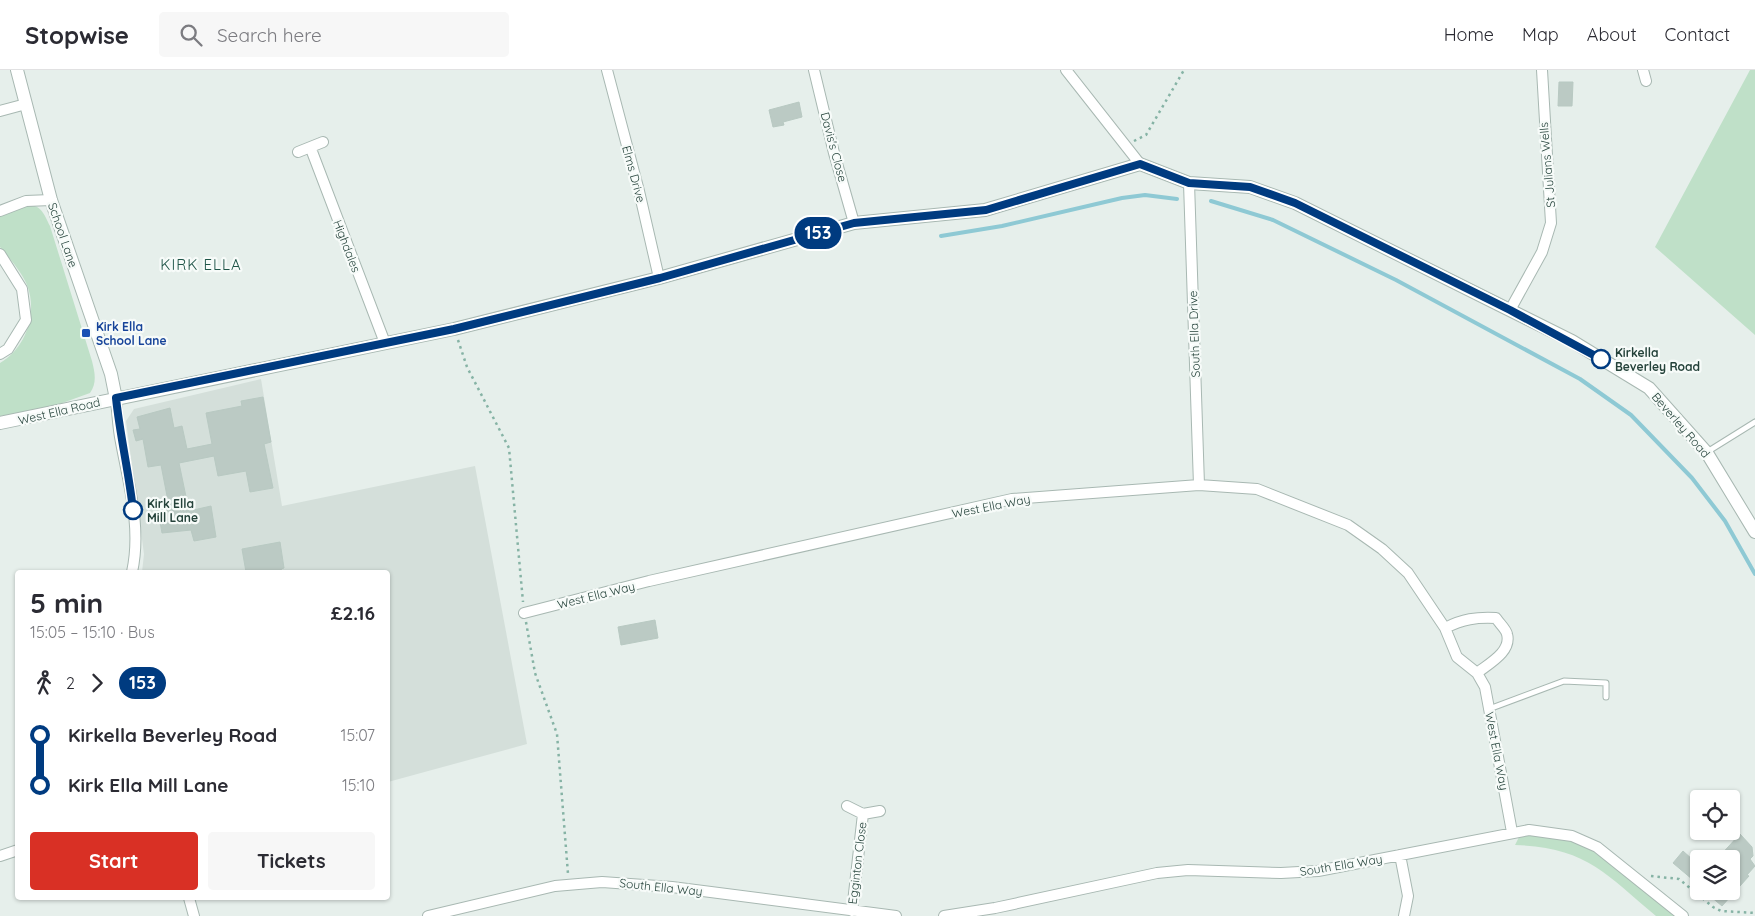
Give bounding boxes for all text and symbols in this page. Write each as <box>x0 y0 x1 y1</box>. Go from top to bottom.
search box <box>159 12 509 57</box>
text: Stopwise <box>25 20 129 50</box>
icon: search <box>177 21 205 49</box>
text: Search here <box>217 23 322 47</box>
text: Home <box>1444 23 1494 46</box>
text: Map <box>1522 23 1559 46</box>
text: About <box>1587 23 1637 46</box>
text: Contact <box>1665 23 1730 46</box>
street label: Davis's Close <box>817 110 851 184</box>
street label: St Julians Wells <box>1536 121 1558 208</box>
street label: Elms Drive <box>619 144 649 204</box>
street label: School Lane <box>45 201 81 270</box>
line badge: 153 <box>789 217 847 249</box>
street label: Highdales <box>330 218 364 275</box>
text: 153 <box>804 221 832 244</box>
district label: KIRK ELLA <box>160 255 242 274</box>
street label: South Ella Drive <box>1185 290 1203 378</box>
place label: Kirk Ella School Lane <box>96 319 167 348</box>
marker: Kirk Ella School Lane <box>80 327 92 339</box>
place label: Kirkella Beverley Road <box>1615 345 1700 374</box>
marker: Kirkella Beverley Road <box>1591 349 1611 369</box>
street label: Beverley Road <box>1649 389 1713 461</box>
street label: West Ella Road <box>16 394 102 428</box>
street label: West Ella Way <box>950 491 1032 521</box>
place label: Kirk Ella Mill Lane <box>147 496 198 525</box>
marker: Kirk Ella Mill Lane <box>123 500 143 520</box>
street label: West Ella Way <box>556 578 636 612</box>
text: 5 min <box>30 585 103 620</box>
text: £2.16 <box>331 601 375 625</box>
text: 15:05 – 15:10 · Bus <box>30 622 155 642</box>
icon: walk <box>30 669 58 697</box>
icon: forward <box>83 669 111 697</box>
text: 153 <box>129 671 156 694</box>
text: 2 <box>66 673 75 693</box>
street label: West Ella Way <box>1482 710 1512 792</box>
text: Kirkella Beverley Road <box>68 723 277 747</box>
text: 15:07 <box>341 725 375 745</box>
text: Kirk Ella Mill Lane <box>68 773 228 797</box>
text: 15:10 <box>342 775 375 795</box>
map controls <box>1690 790 1740 900</box>
button: locate <box>1690 790 1740 840</box>
street label: Egginton Close <box>845 821 870 905</box>
button: Start <box>30 832 198 890</box>
button: Tickets <box>208 832 375 890</box>
button: layers <box>1690 850 1740 900</box>
street label: South Ella Way <box>1299 851 1383 879</box>
street label: South Ella Way <box>619 875 703 899</box>

